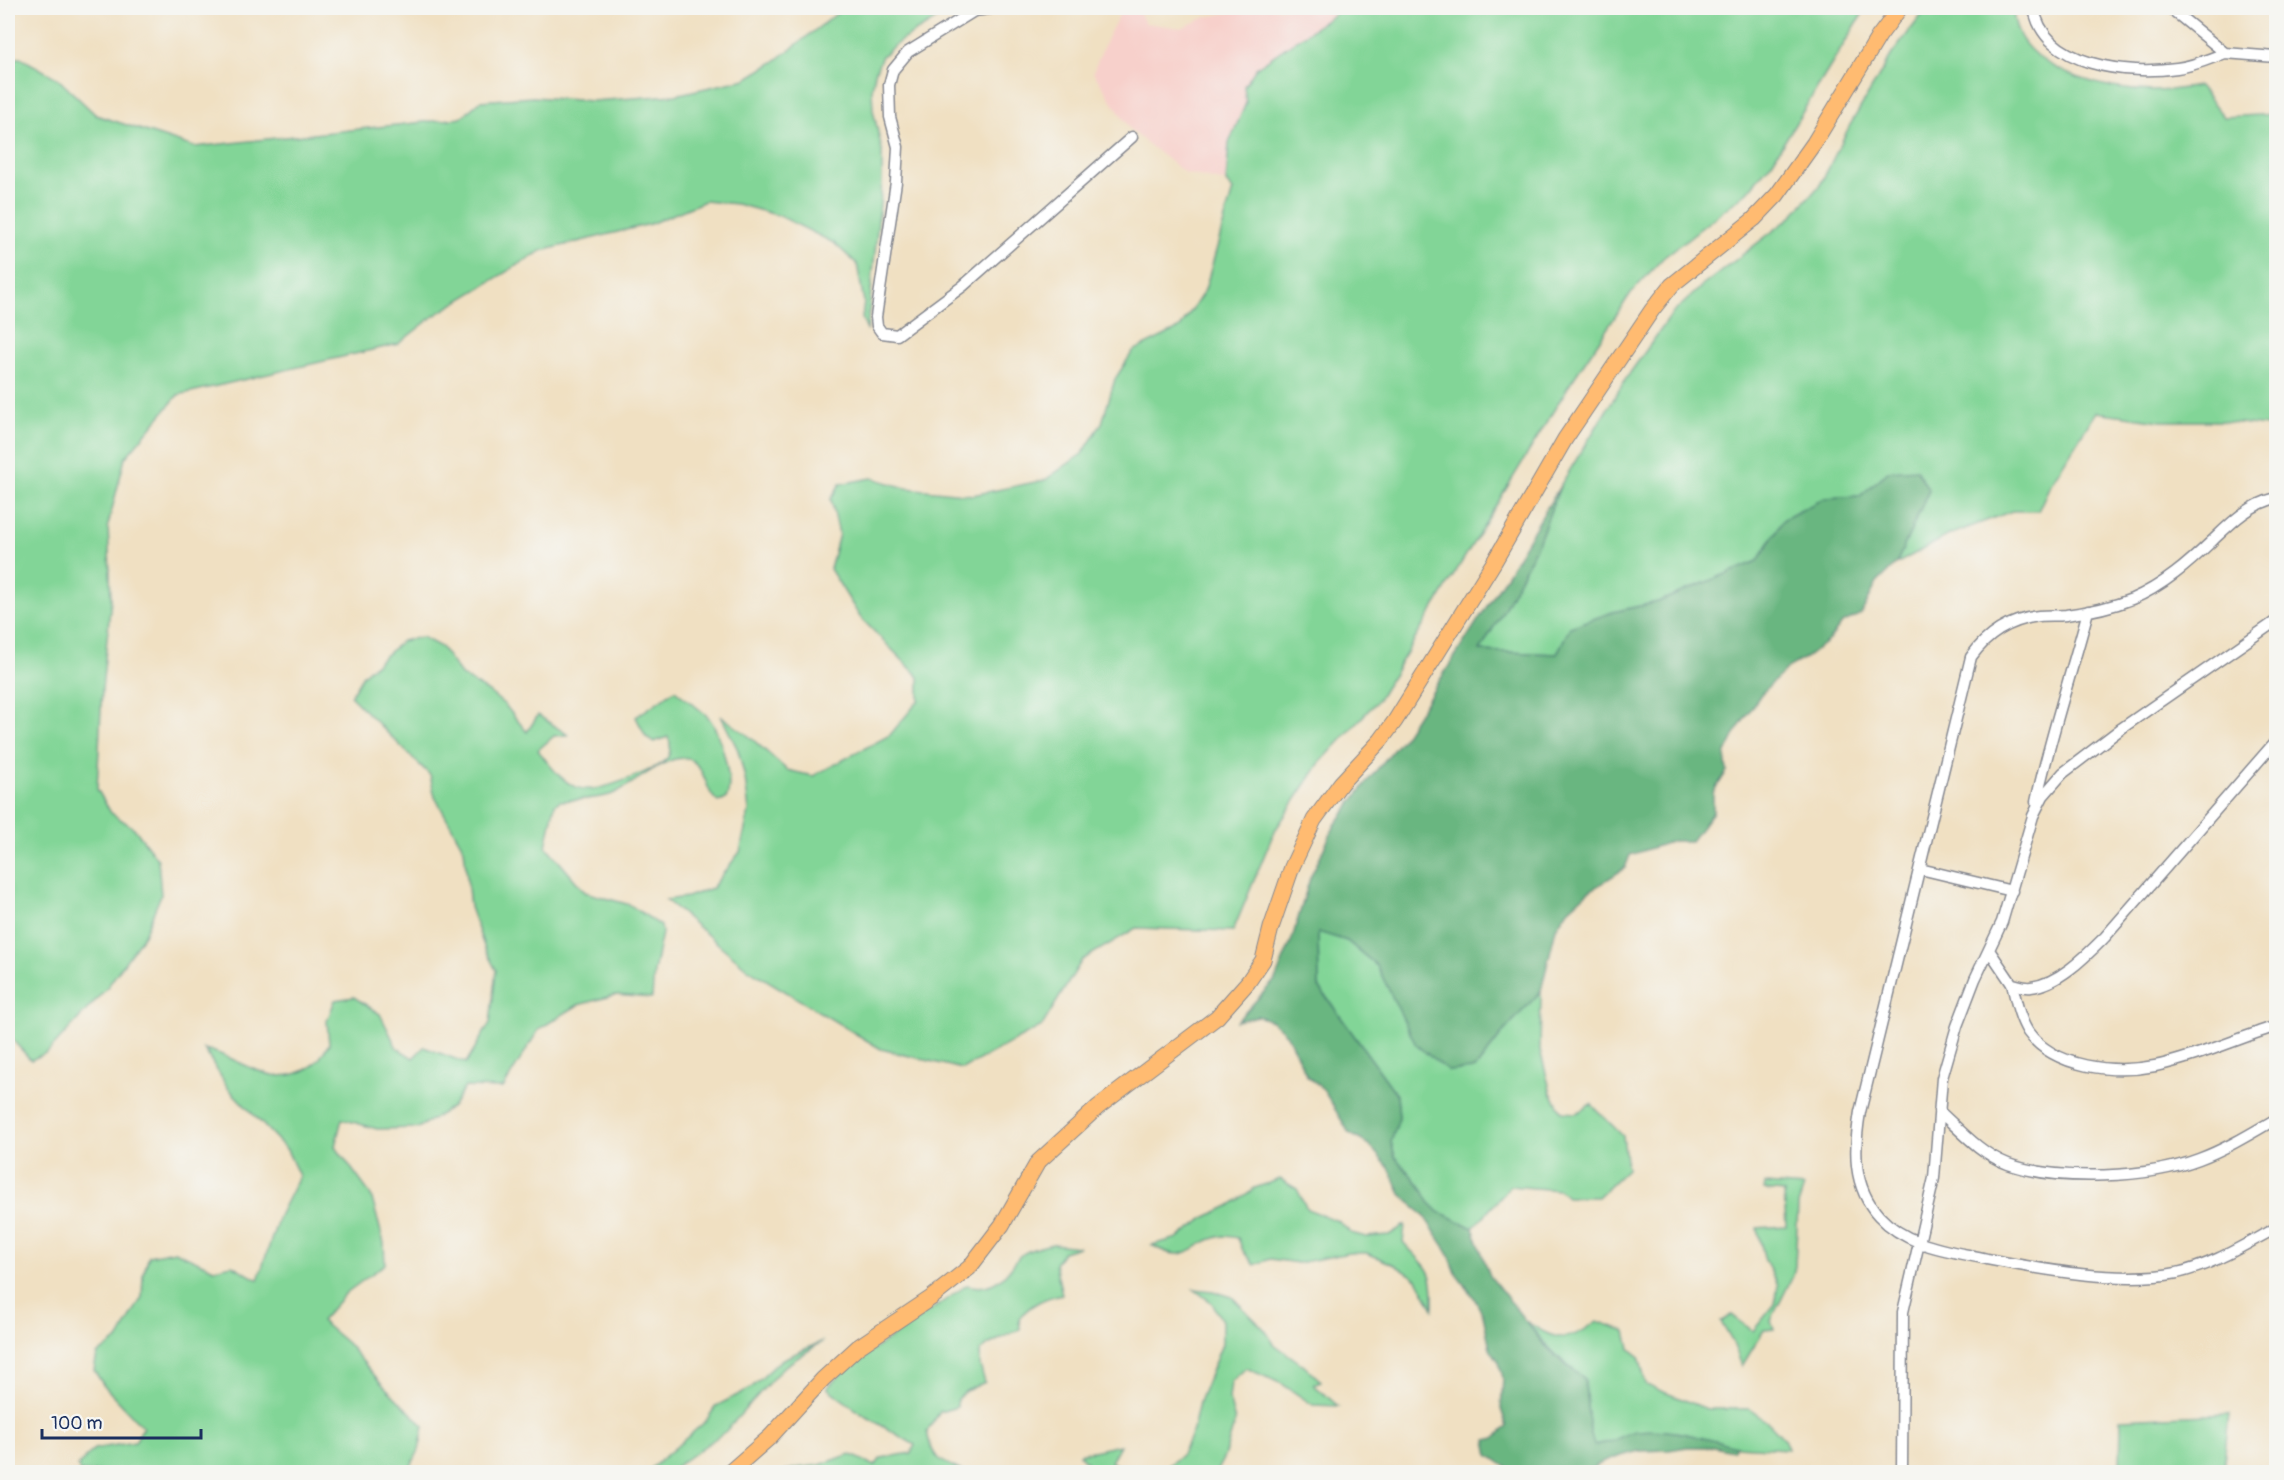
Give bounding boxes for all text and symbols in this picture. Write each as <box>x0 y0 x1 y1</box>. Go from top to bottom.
scale bar <box>42 1402 201 1440</box>
text: 100 m <box>51 1412 103 1435</box>

